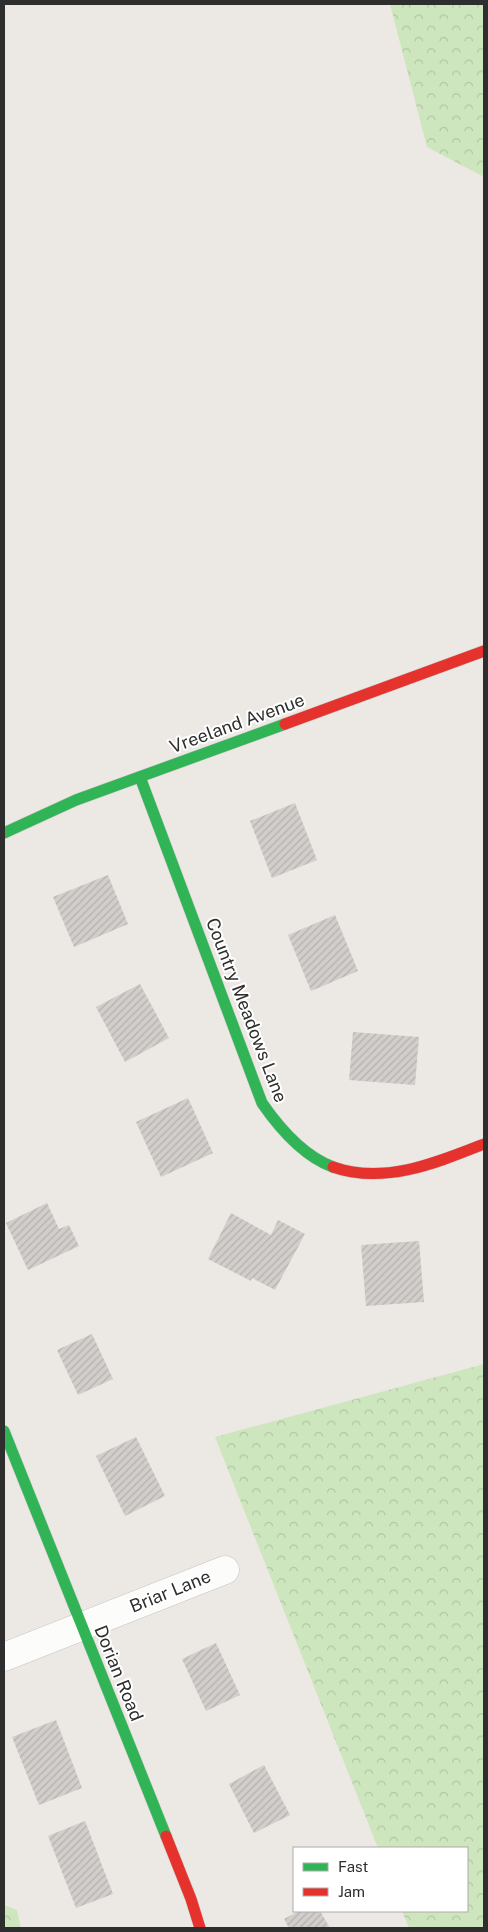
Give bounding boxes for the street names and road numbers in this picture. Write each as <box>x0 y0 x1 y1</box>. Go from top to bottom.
street label: Vreeland Avenue <box>167 689 307 757</box>
street label: Country Meadows Lane <box>202 915 292 1105</box>
street label: Briar Lane <box>126 1565 214 1617</box>
street label: Dorian Road <box>90 1622 148 1724</box>

